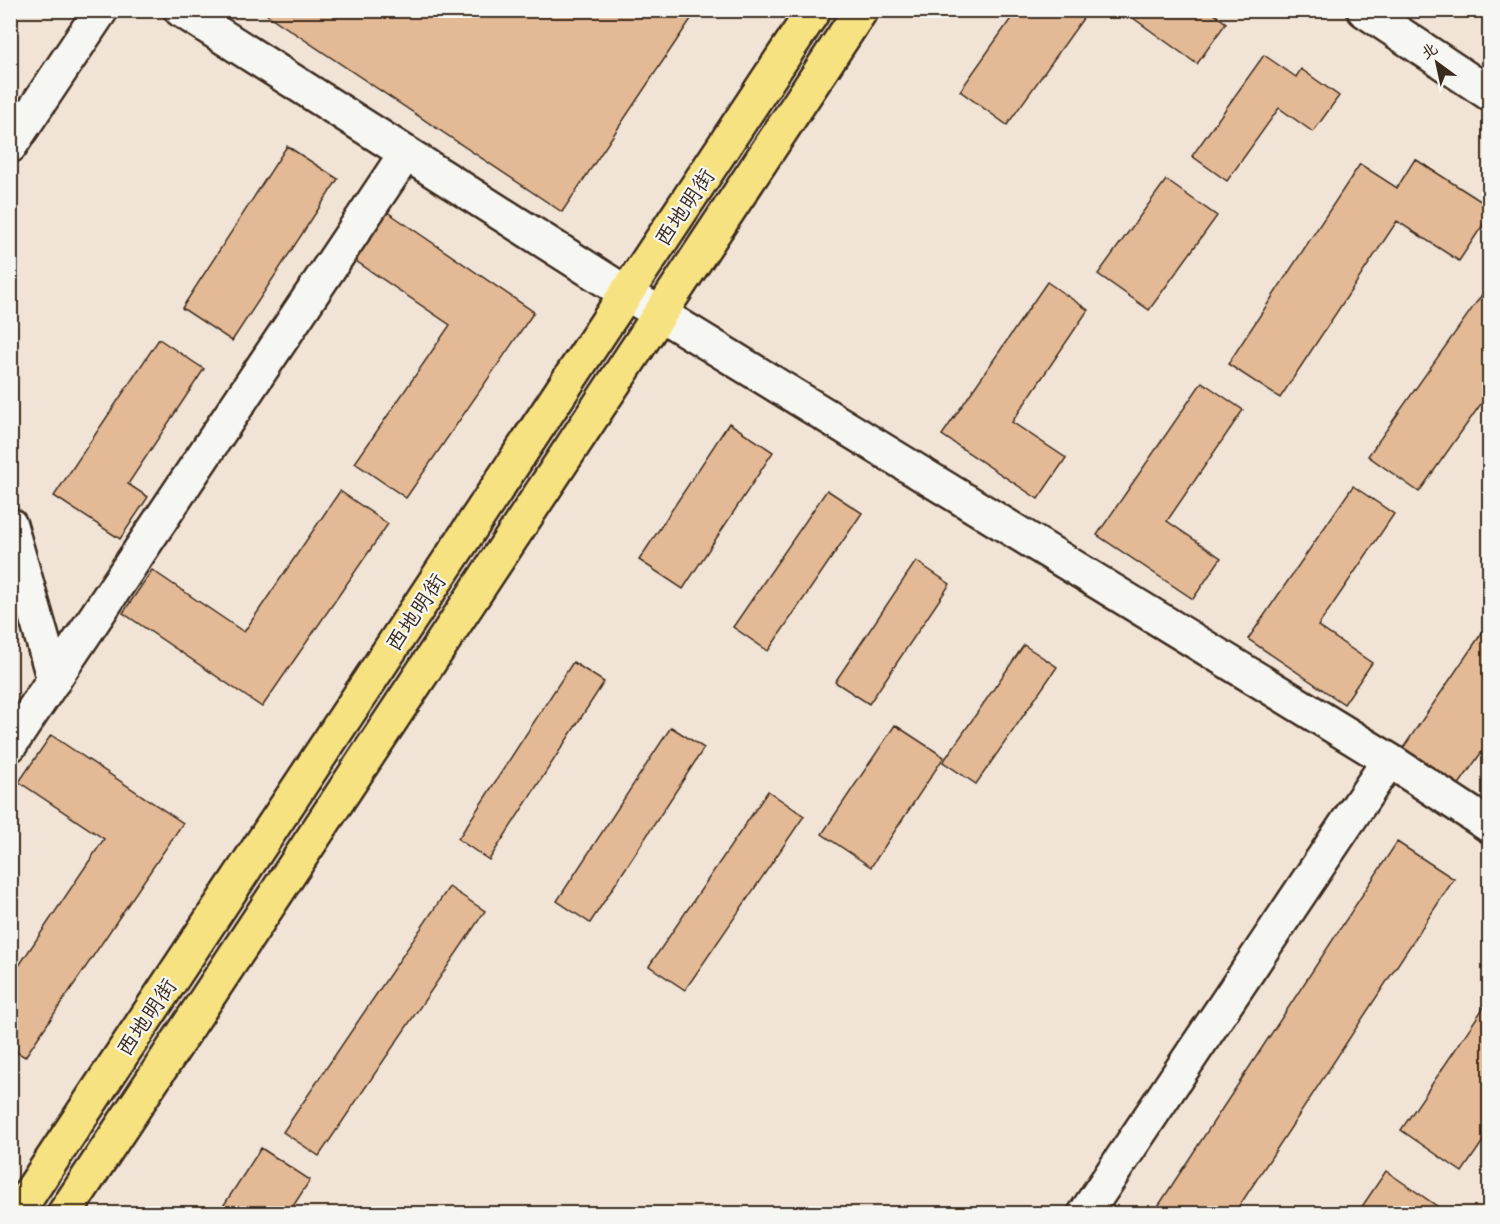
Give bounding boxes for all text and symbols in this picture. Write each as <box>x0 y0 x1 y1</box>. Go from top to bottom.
north arrow <box>1407 33 1467 93</box>
text: 北 <box>1418 40 1443 66</box>
street label: 西地明街 <box>651 165 723 253</box>
street label: 西地明街 <box>382 570 454 658</box>
street label: 西地明街 <box>113 975 185 1063</box>

